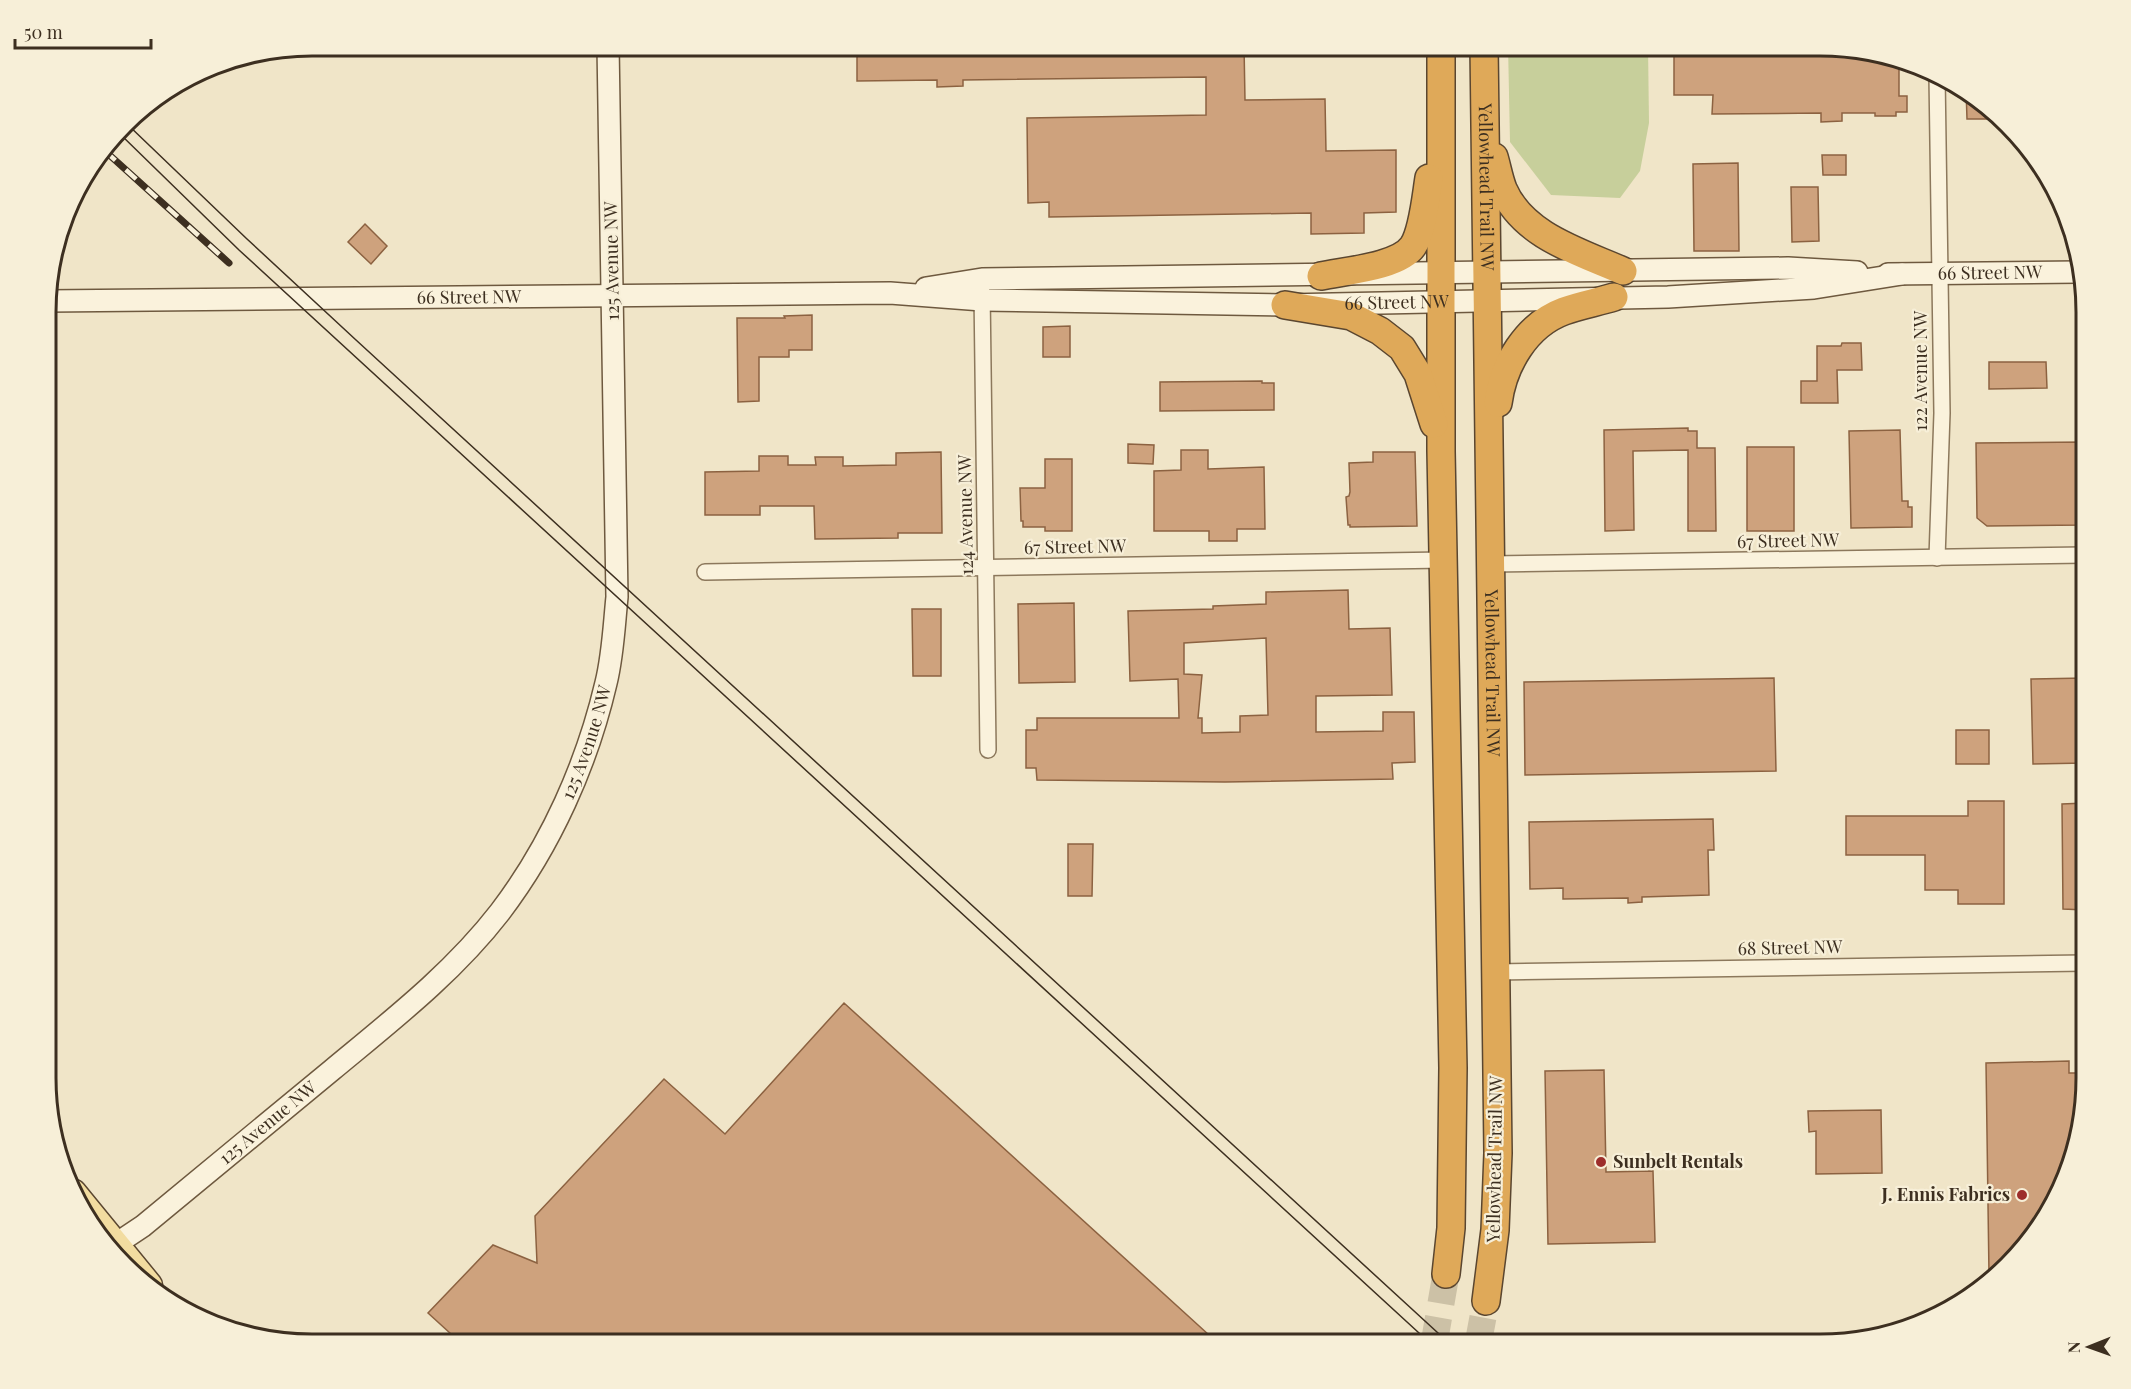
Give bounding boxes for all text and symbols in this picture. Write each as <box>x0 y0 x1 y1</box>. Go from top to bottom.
scale bar <box>15 12 152 50</box>
text: 50 m <box>24 20 63 44</box>
street label: Yellowhead Trail NW <box>1474 102 1500 271</box>
street label: 125 Avenue NW <box>598 200 624 321</box>
street label: 66 Street NW <box>1938 259 2043 284</box>
street label: 66 Street NW <box>417 284 522 309</box>
street label: 66 Street NW <box>1344 289 1450 315</box>
street label: 122 Avenue NW <box>1908 310 1932 431</box>
street label: 124 Avenue NW <box>952 454 978 576</box>
street label: 67 Street NW <box>1737 527 1840 553</box>
street label: 67 Street NW <box>1024 533 1127 559</box>
street label: Yellowhead Trail NW <box>1480 588 1506 757</box>
street label: 125 Avenue NW <box>555 682 616 803</box>
street label: 68 Street NW <box>1737 934 1843 960</box>
street label: 125 Avenue NW <box>214 1074 321 1169</box>
street label: Yellowhead Trail NW <box>1481 1075 1507 1244</box>
place label: Sunbelt Rentals <box>1613 1149 1743 1173</box>
marker: Sunbelt Rentals <box>1594 1155 1608 1169</box>
place label: J. Ennis Fabrics <box>1880 1182 2010 1206</box>
marker: J. Ennis Fabrics <box>2015 1188 2029 1202</box>
north arrow <box>2059 1317 2119 1377</box>
text: N <box>2063 1341 2084 1353</box>

